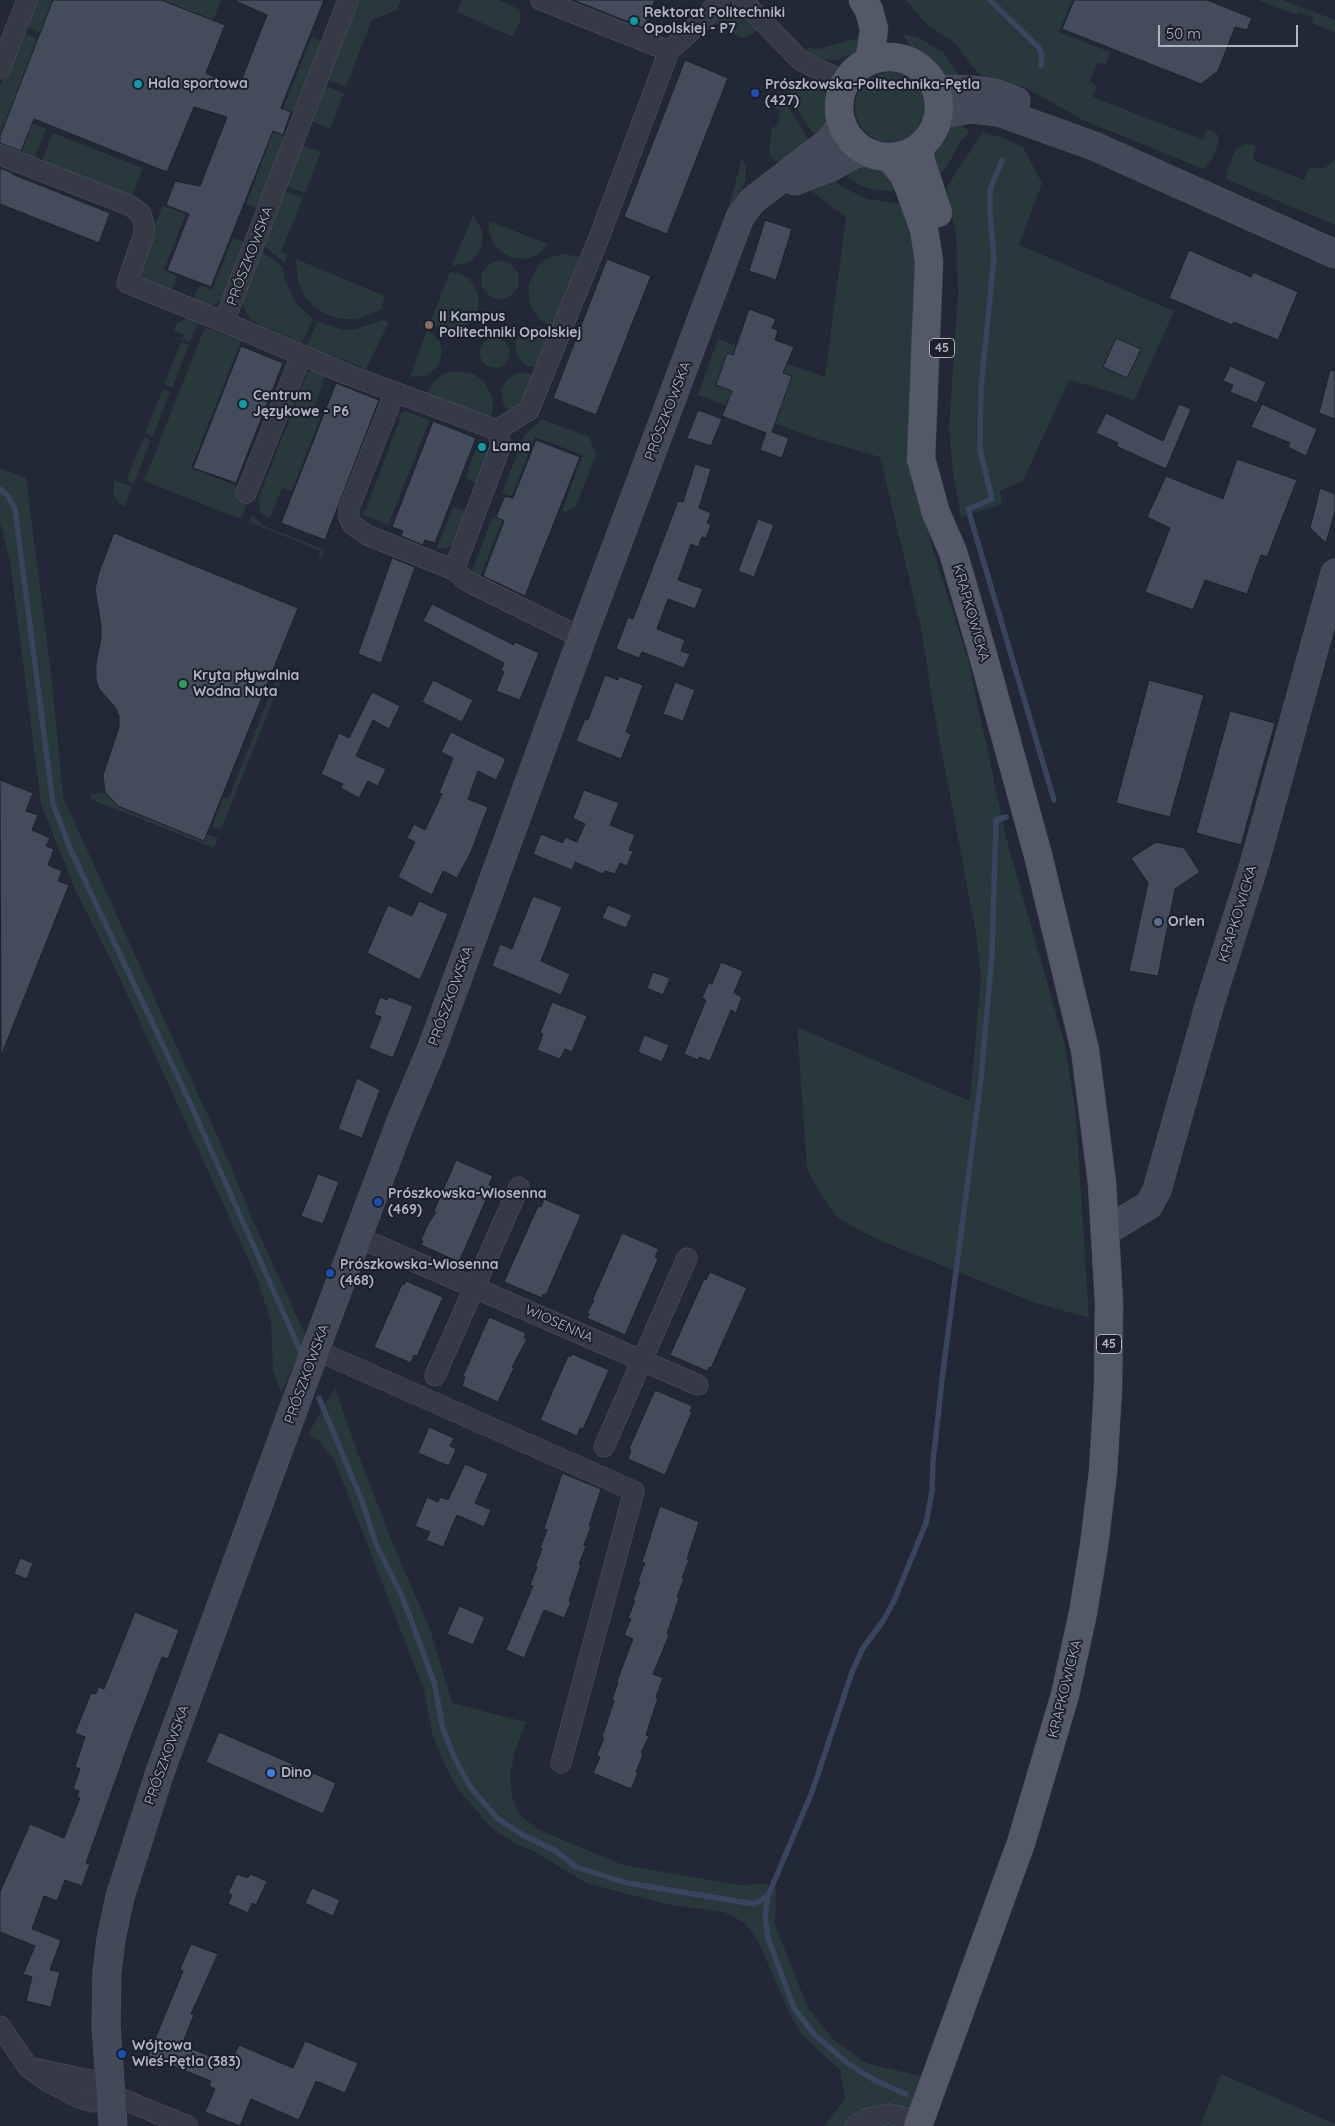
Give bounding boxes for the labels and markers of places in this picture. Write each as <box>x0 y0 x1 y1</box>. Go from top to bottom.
place label: Rektorat Politechniki Opolskiej - P7 <box>644 5 785 38</box>
marker: Rektorat Politechniki Opolskiej - P7 <box>628 15 640 27</box>
place label: Hala sportowa <box>148 76 248 92</box>
place label: Prószkowska-Politechnika-Pętla (427) <box>765 77 980 110</box>
marker: Hala sportowa <box>132 78 144 90</box>
marker: Prószkowska-Politechnika-Pętla (427) <box>749 87 761 99</box>
place label: II Kampus Politechniki Opolskiej <box>439 309 581 342</box>
marker: II Kampus Politechniki Opolskiej <box>423 319 435 331</box>
place label: Centrum Językowe - P6 <box>253 388 349 421</box>
marker: Centrum Językowe - P6 <box>237 398 249 410</box>
place label: Lama <box>492 439 530 455</box>
marker: Lama <box>476 441 488 453</box>
place label: Kryta pływalnia Wodna Nuta <box>193 668 299 700</box>
marker: Kryta pływalnia Wodna Nuta <box>177 678 189 690</box>
place label: Orlen <box>1168 914 1205 930</box>
marker: Orlen <box>1152 916 1164 928</box>
place label: Prószkowska-Wiosenna (469) <box>388 1186 547 1218</box>
marker: Prószkowska-Wiosenna (469) <box>372 1196 384 1208</box>
place label: Prószkowska-Wiosenna (468) <box>340 1257 499 1290</box>
marker: Prószkowska-Wiosenna (468) <box>324 1267 336 1279</box>
place label: Dino <box>281 1765 311 1781</box>
marker: Dino <box>265 1767 277 1779</box>
place label: Wójtowa Wieś-Pętla (383) <box>132 2038 241 2070</box>
marker: Wójtowa Wieś-Pętla (383) <box>116 2048 128 2060</box>

